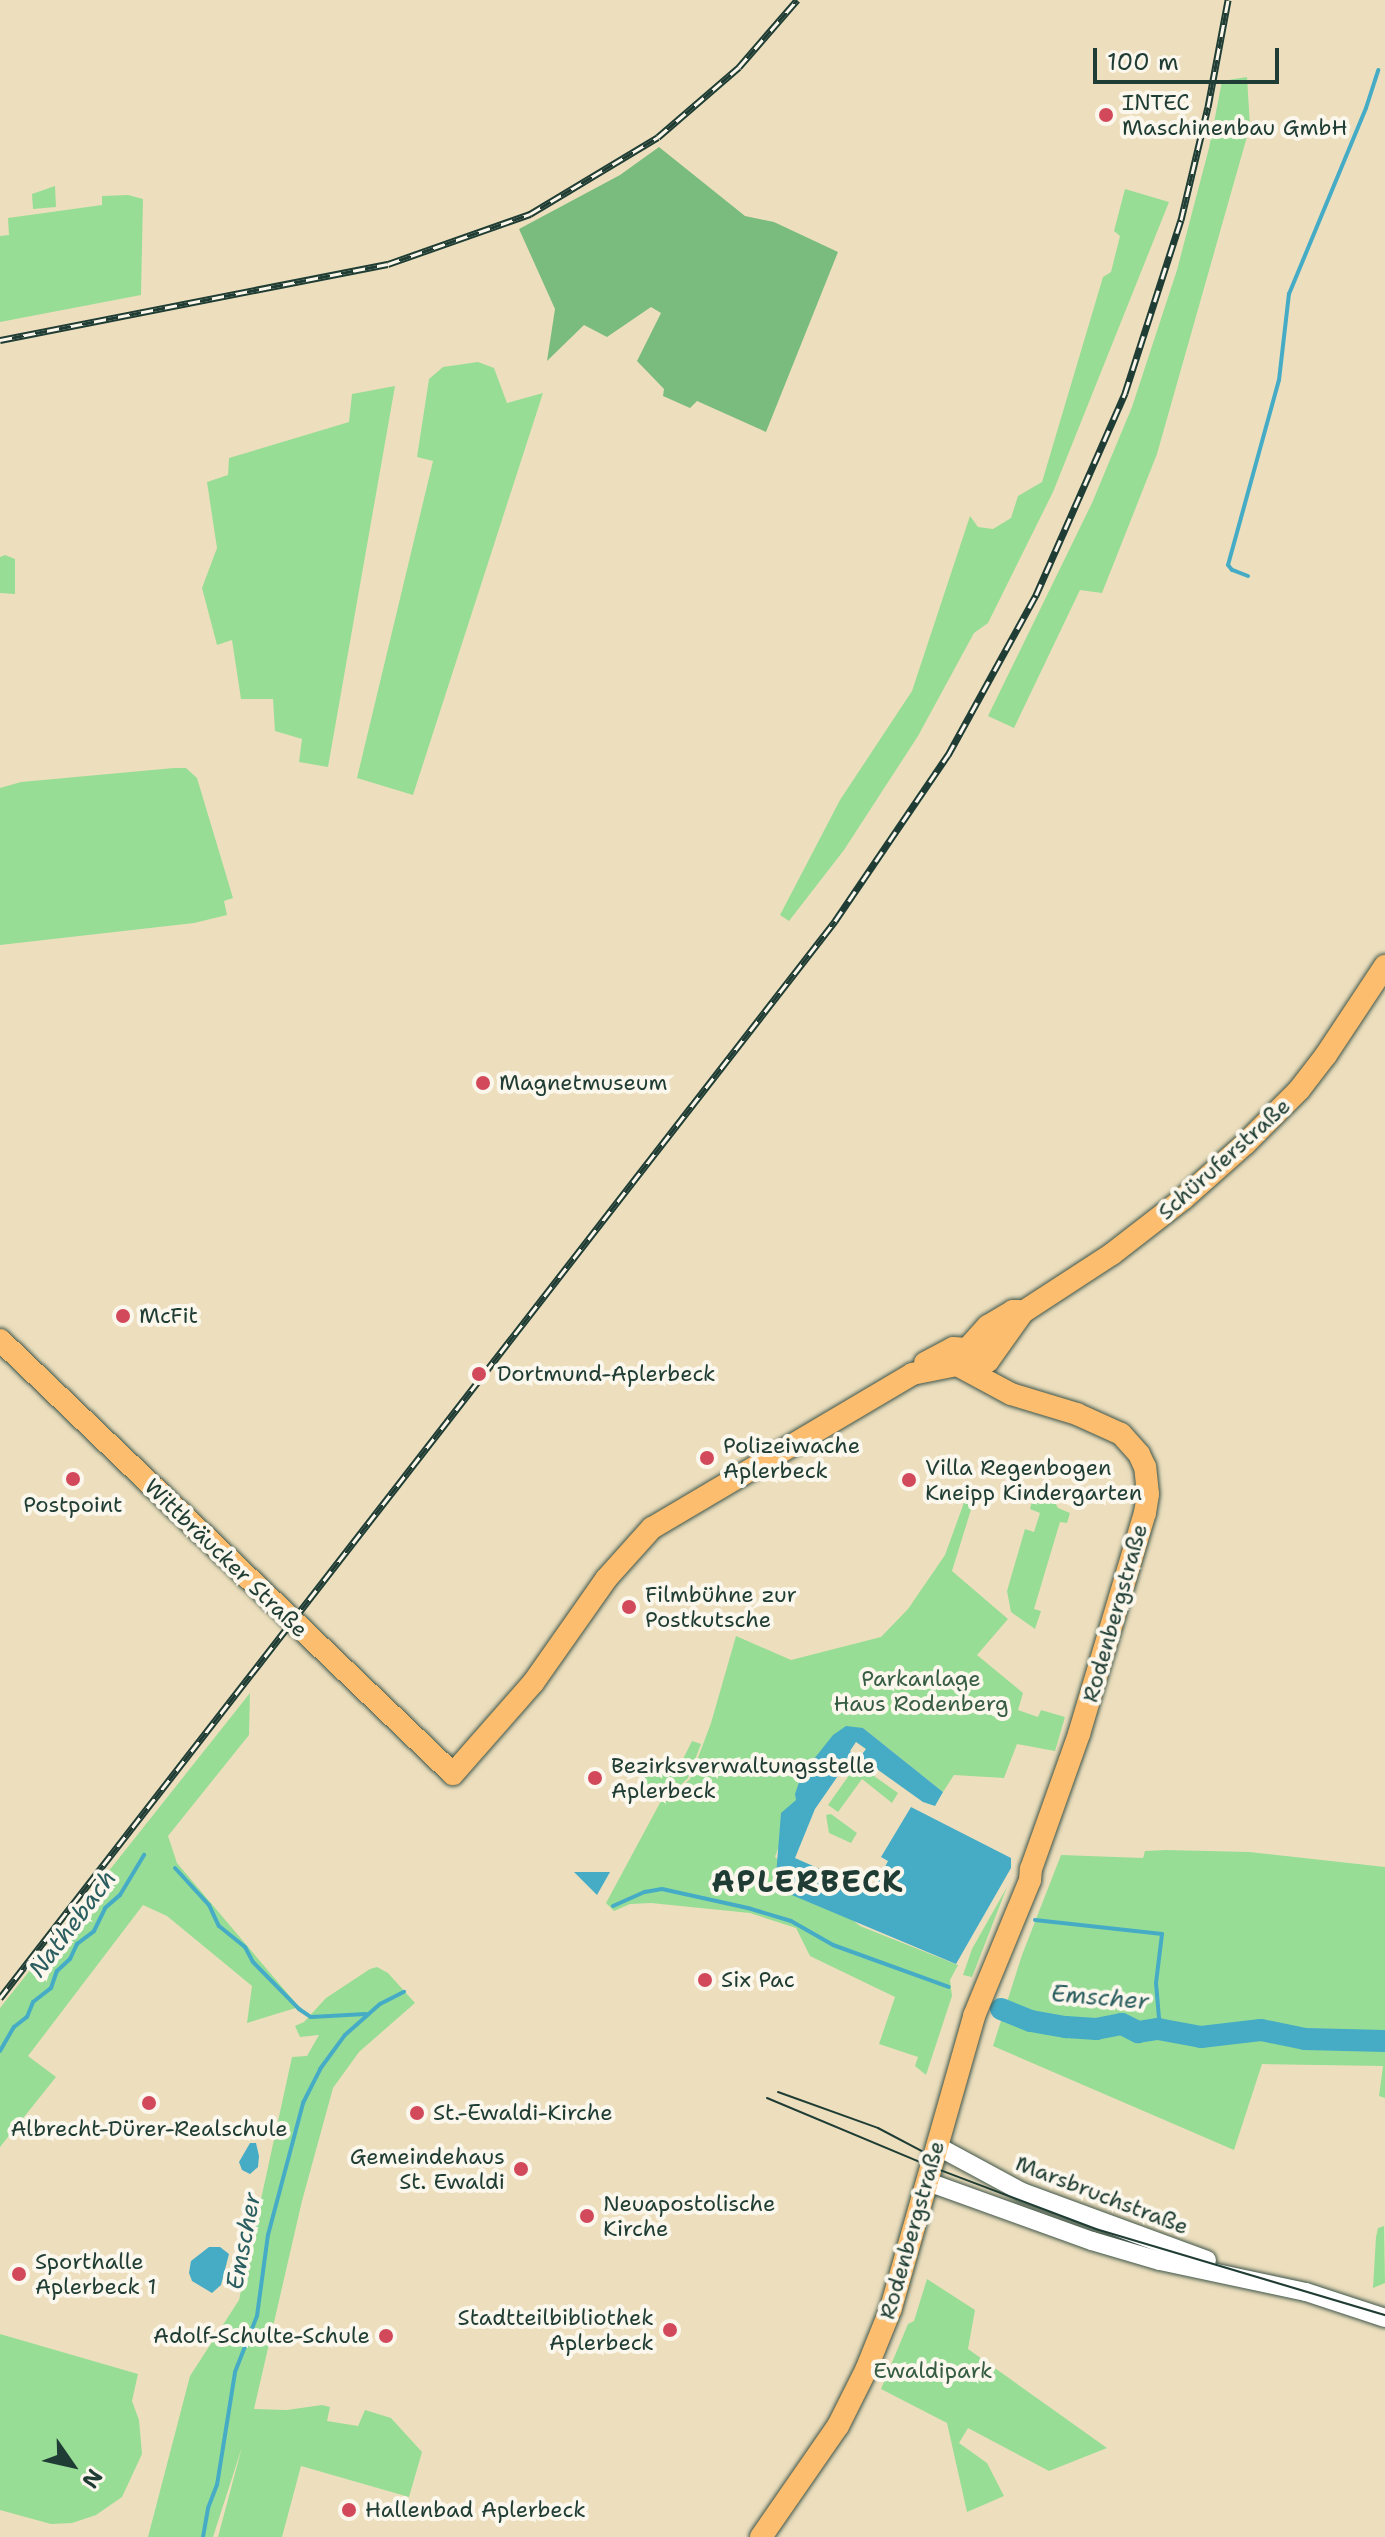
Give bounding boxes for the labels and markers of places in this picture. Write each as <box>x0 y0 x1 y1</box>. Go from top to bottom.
place label: INTEC Maschinenbau GmbH <box>1122 89 1348 140</box>
marker: INTEC Maschinenbau GmbH <box>1097 106 1115 124</box>
place label: Magnetmuseum <box>499 1070 667 1096</box>
marker: Magnetmuseum <box>474 1074 492 1092</box>
place label: McFit <box>139 1303 198 1329</box>
marker: McFit <box>114 1307 132 1325</box>
place label: Dortmund-Aplerbeck <box>497 1361 716 1387</box>
marker: Dortmund-Aplerbeck <box>468 1363 490 1385</box>
place label: Polizeiwache Aplerbeck <box>723 1432 860 1484</box>
marker: Polizeiwache Aplerbeck <box>698 1449 716 1467</box>
place label: Villa Regenbogen Kneipp Kindergarten <box>925 1454 1142 1506</box>
marker: Postpoint <box>64 1470 82 1488</box>
marker: Villa Regenbogen Kneipp Kindergarten <box>900 1471 918 1489</box>
place label: Postpoint <box>23 1492 123 1518</box>
place label: Filmbühne zur Postkutsche <box>645 1581 797 1632</box>
marker: Filmbühne zur Postkutsche <box>620 1598 638 1616</box>
place label: Bezirksverwaltungsstelle Aplerbeck <box>611 1752 875 1804</box>
marker: Bezirksverwaltungsstelle Aplerbeck <box>586 1769 604 1787</box>
place label: Six Pac <box>721 1967 795 1993</box>
marker: Six Pac <box>696 1971 714 1989</box>
marker: Albrecht-Dürer-Realschule <box>140 2094 158 2112</box>
place label: St.-Ewaldi-Kirche <box>433 2100 613 2126</box>
marker: St.-Ewaldi-Kirche <box>408 2104 426 2122</box>
place label: Albrecht-Dürer-Realschule <box>10 2116 288 2142</box>
place label: Gemeindehaus St. Ewaldi <box>350 2143 505 2194</box>
marker: Gemeindehaus St. Ewaldi <box>512 2160 530 2178</box>
place label: Neuapostolische Kirche <box>603 2190 775 2242</box>
marker: Neuapostolische Kirche <box>578 2207 596 2225</box>
place label: Sporthalle Aplerbeck 1 <box>35 2248 157 2300</box>
marker: Sporthalle Aplerbeck 1 <box>10 2265 28 2283</box>
place label: Stadtteilbibliothek Aplerbeck <box>458 2304 654 2356</box>
marker: Stadtteilbibliothek Aplerbeck <box>661 2321 679 2339</box>
place label: Adolf-Schulte-Schule <box>153 2323 370 2349</box>
marker: Adolf-Schulte-Schule <box>377 2327 395 2345</box>
place label: Hallenbad Aplerbeck <box>365 2497 586 2523</box>
marker: Hallenbad Aplerbeck <box>340 2501 358 2519</box>

